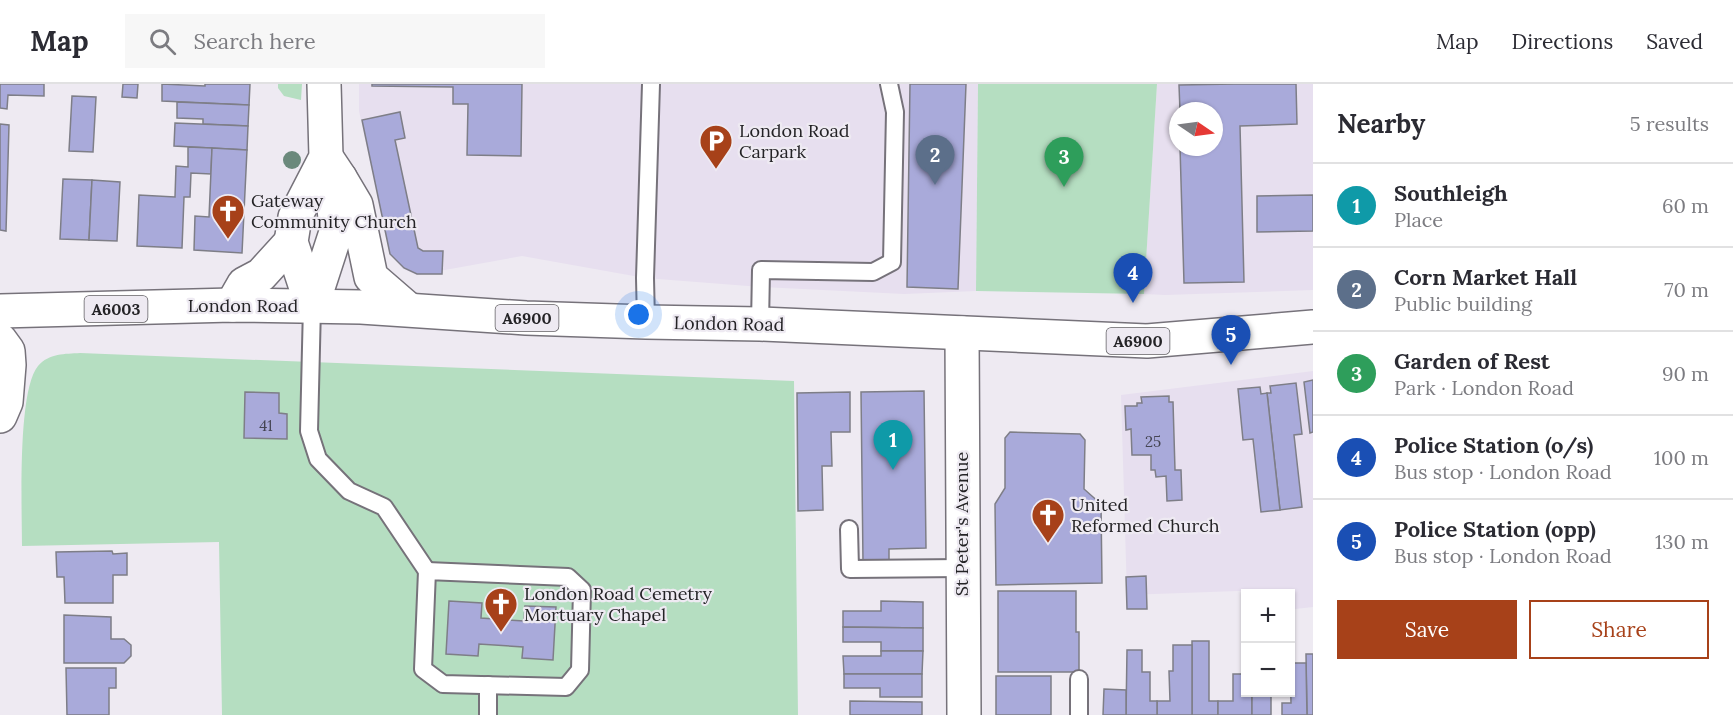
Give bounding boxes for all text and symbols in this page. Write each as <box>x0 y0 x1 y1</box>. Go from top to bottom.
search box <box>125 14 545 68</box>
text: Map <box>30 23 89 59</box>
icon: search <box>146 25 179 58</box>
text: Search here <box>194 27 316 55</box>
text: Map <box>1436 28 1479 55</box>
text: Directions <box>1512 28 1613 55</box>
text: Saved <box>1646 28 1703 55</box>
north arrow <box>1169 102 1223 156</box>
text: Nearby <box>1337 107 1425 140</box>
text: 5 results <box>1630 111 1709 136</box>
place label: London Road Carpark <box>739 119 850 163</box>
parking icon: London Road Carpark <box>698 123 734 170</box>
pin: 2 <box>916 135 954 185</box>
pin: 3 <box>1044 138 1084 187</box>
text: Southleigh <box>1394 179 1508 207</box>
place label: Gateway Community Church <box>251 189 417 233</box>
church icon: Gateway Community Church <box>210 193 246 240</box>
text: 1 <box>1352 193 1361 218</box>
text: 60 m <box>1662 193 1709 218</box>
text: Place <box>1394 207 1443 232</box>
pin: 4 <box>1114 254 1152 303</box>
text: Corn Market Hall <box>1394 263 1577 291</box>
text: 2 <box>1351 277 1362 302</box>
text: 70 m <box>1664 277 1709 302</box>
text: Public building <box>1394 291 1532 316</box>
street label: London Road <box>188 294 299 317</box>
road number: A6003 <box>84 296 148 322</box>
your location <box>624 300 653 329</box>
road number: A6900 <box>496 305 558 331</box>
street label: London Road <box>674 311 785 336</box>
pin: 5 <box>1212 316 1250 365</box>
road number: A6900 <box>1106 328 1170 354</box>
text: Garden of Rest <box>1394 347 1550 375</box>
text: 3 <box>1351 361 1362 386</box>
text: 90 m <box>1662 361 1709 386</box>
text: Park · London Road <box>1394 375 1574 400</box>
house number: 41 <box>259 416 273 435</box>
pin: 1 <box>874 420 912 470</box>
text: Police Station (o/s) <box>1394 431 1593 459</box>
house number: 25 <box>1145 432 1161 451</box>
text: 4 <box>1351 445 1362 470</box>
text: 100 m <box>1654 445 1709 470</box>
street label: St Peter's Avenue <box>950 451 973 596</box>
text: Bus stop · London Road <box>1394 459 1612 484</box>
place label: United Reformed Church <box>1071 493 1220 537</box>
church icon: United Reformed Church <box>1030 497 1066 544</box>
text: Police Station (opp) <box>1394 515 1596 543</box>
text: 5 <box>1351 529 1362 554</box>
text: 130 m <box>1655 529 1709 554</box>
text: Bus stop · London Road <box>1394 543 1612 568</box>
place label: London Road Cemetry Mortuary Chapel <box>524 582 712 626</box>
church icon: London Road Cemetry Mortuary Chapel <box>483 586 519 633</box>
map controls <box>1241 589 1295 697</box>
button: + <box>1241 589 1295 643</box>
button: Save <box>1337 600 1517 659</box>
button: Share <box>1529 600 1709 659</box>
button: − <box>1241 643 1295 697</box>

